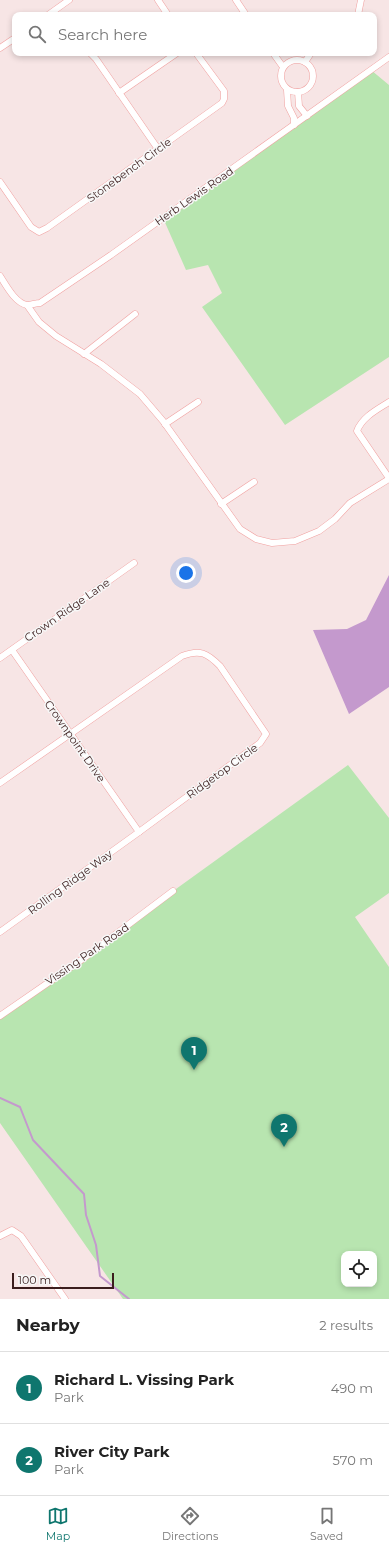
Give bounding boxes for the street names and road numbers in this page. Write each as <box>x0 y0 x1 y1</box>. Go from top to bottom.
street label: Stonebench Circle <box>84 135 174 205</box>
street label: Herb Lewis Road <box>152 164 236 228</box>
street label: Crown Ridge Lane <box>22 575 113 645</box>
street label: Crownpoint Drive <box>41 697 109 785</box>
street label: Ridgetop Circle <box>184 740 261 802</box>
street label: Rolling Ridge Way <box>25 847 115 917</box>
street label: Vissing Park Road <box>43 920 131 988</box>

